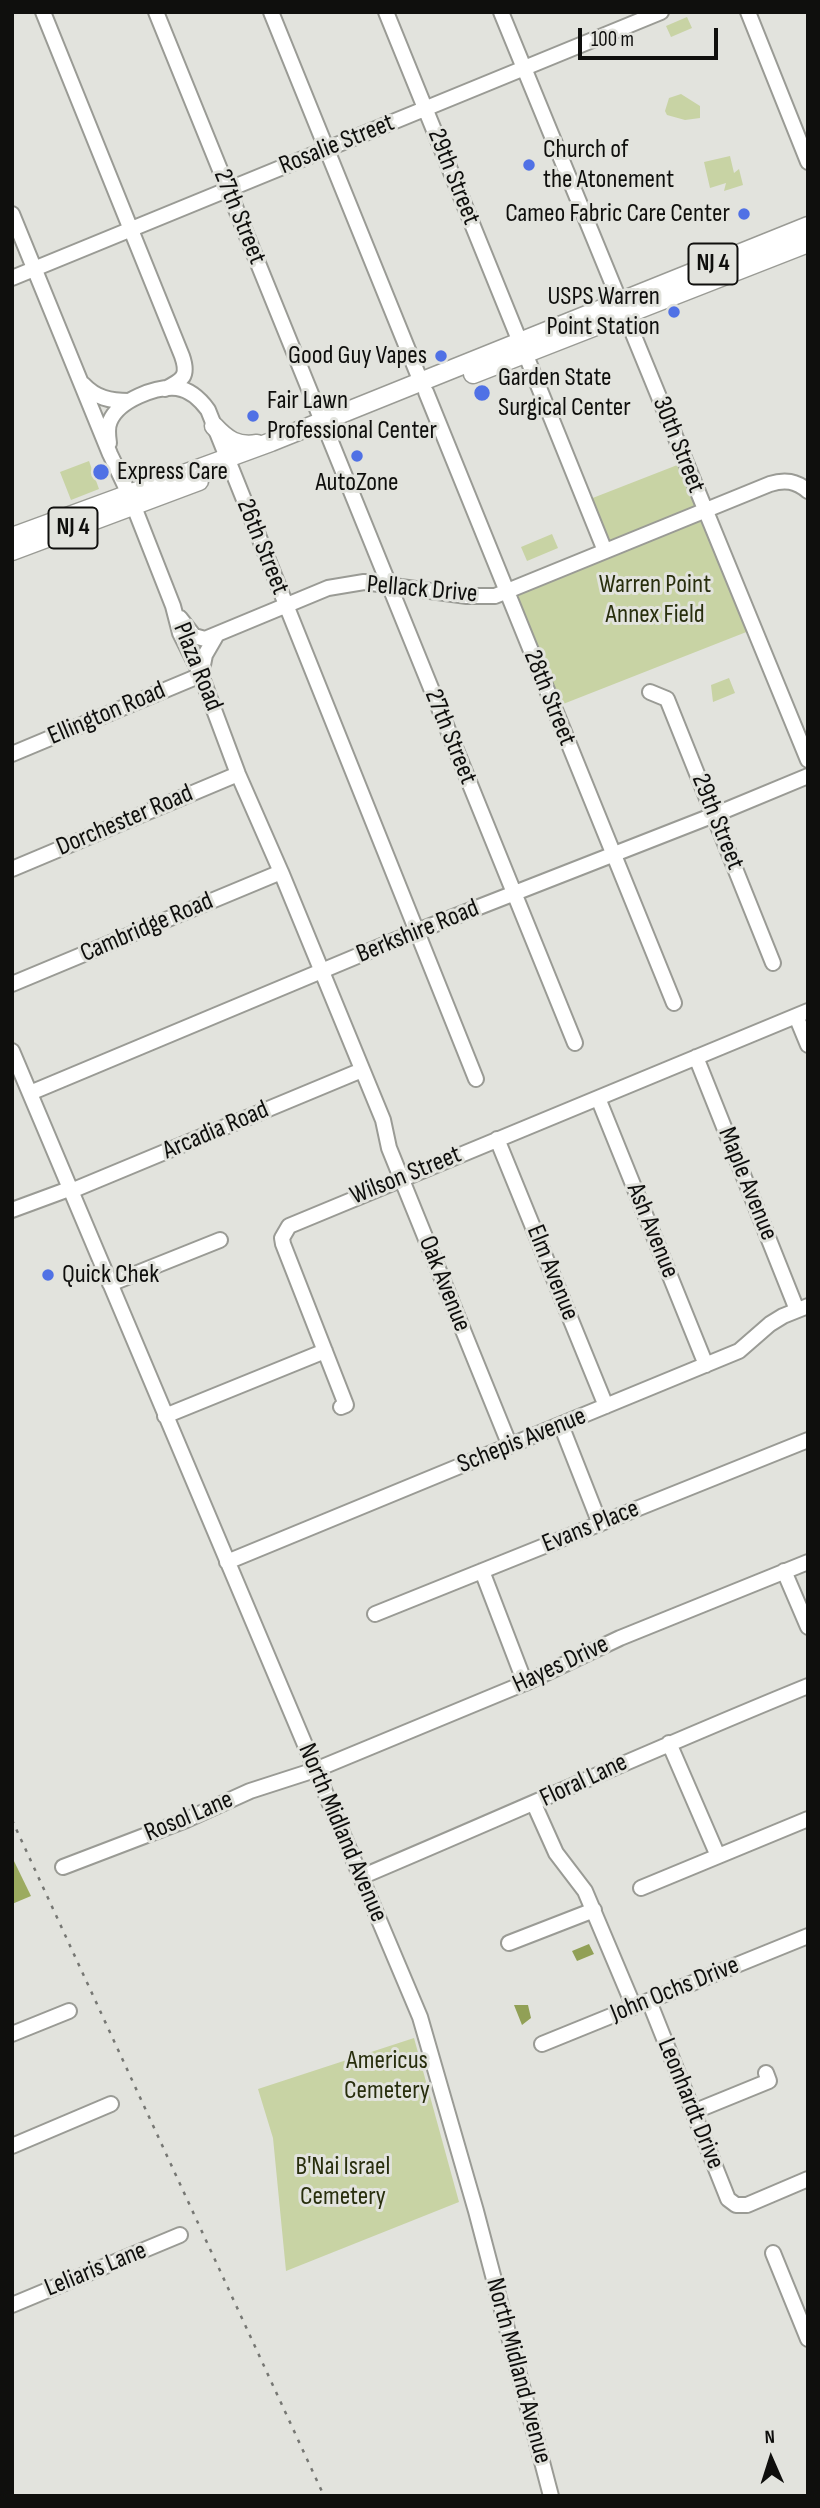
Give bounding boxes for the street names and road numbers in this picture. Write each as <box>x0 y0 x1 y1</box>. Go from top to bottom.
street label: Rosalie Street <box>275 108 399 182</box>
street label: 29th Street <box>420 125 486 229</box>
street label: 27th Street <box>206 165 272 269</box>
road number: NJ 4 <box>688 244 738 284</box>
street label: 30th Street <box>645 393 711 497</box>
street label: 26th Street <box>229 495 295 599</box>
road number: NJ 4 <box>48 508 98 548</box>
street label: Pellack Drive <box>365 570 479 610</box>
street label: Plaza Road <box>165 618 229 716</box>
street label: 28th Street <box>516 646 582 750</box>
street label: Ellington Road <box>44 675 170 753</box>
street label: 27th Street <box>417 685 483 789</box>
street label: 29th Street <box>684 770 750 874</box>
street label: Dorchester Road <box>52 778 198 864</box>
street label: Cambridge Road <box>76 886 218 970</box>
street label: Berkshire Road <box>352 893 484 971</box>
street label: Arcadia Road <box>158 1095 274 1167</box>
street label: Maple Avenue <box>710 1123 784 1245</box>
street label: Wilson Street <box>346 1140 466 1212</box>
street label: Ash Avenue <box>619 1179 685 1283</box>
street label: Elm Avenue <box>519 1221 585 1325</box>
street label: Oak Avenue <box>411 1232 477 1336</box>
street label: Schepis Avenue <box>453 1401 591 1481</box>
street label: Evans Place <box>538 1494 644 1560</box>
street label: Hayes Drive <box>508 1629 614 1701</box>
street label: North Midland Avenue <box>290 1739 394 1927</box>
street label: Floral Lane <box>535 1747 633 1815</box>
street label: Rosol Lane <box>140 1785 238 1849</box>
street label: John Ochs Drive <box>606 1950 744 2030</box>
street label: Leonhardt Drive <box>650 2034 730 2174</box>
street label: Leliaris Lane <box>41 2235 151 2305</box>
street label: North Midland Avenue <box>478 2275 558 2467</box>

